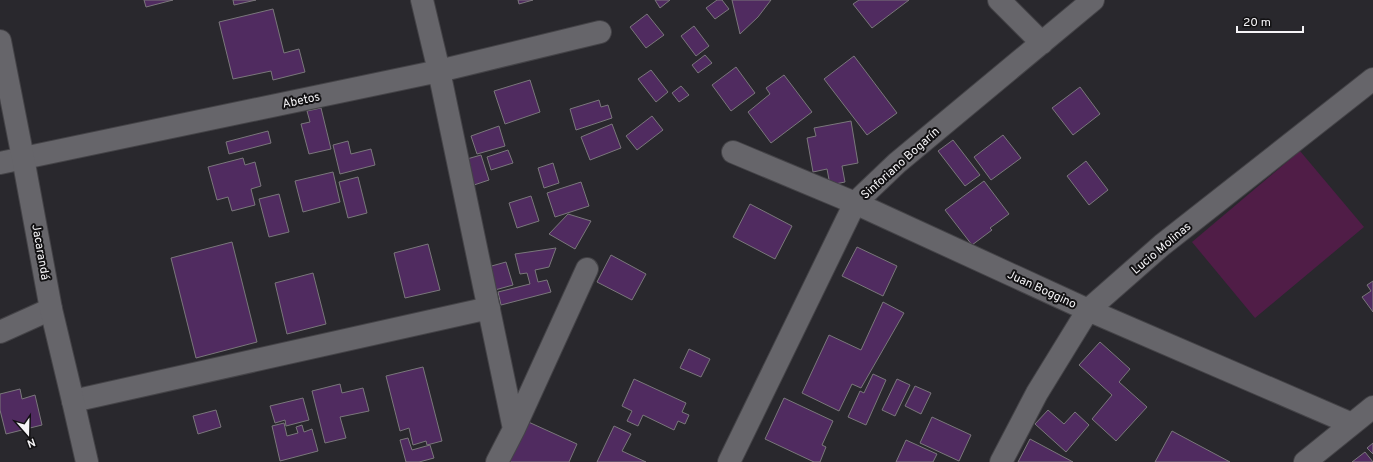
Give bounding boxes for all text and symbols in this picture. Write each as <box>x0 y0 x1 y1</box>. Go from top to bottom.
scale bar <box>1237 8 1303 34</box>
text: 20 m <box>1243 15 1271 31</box>
street label: Abetos <box>281 89 321 113</box>
street label: Sinforiano Bogarín <box>858 124 943 203</box>
street label: Lucio Molinas <box>1128 219 1195 278</box>
street label: Jacarandá <box>27 223 53 281</box>
street label: Juan Boggino <box>1004 267 1079 313</box>
north arrow <box>8 414 48 454</box>
text: N <box>25 435 37 450</box>

